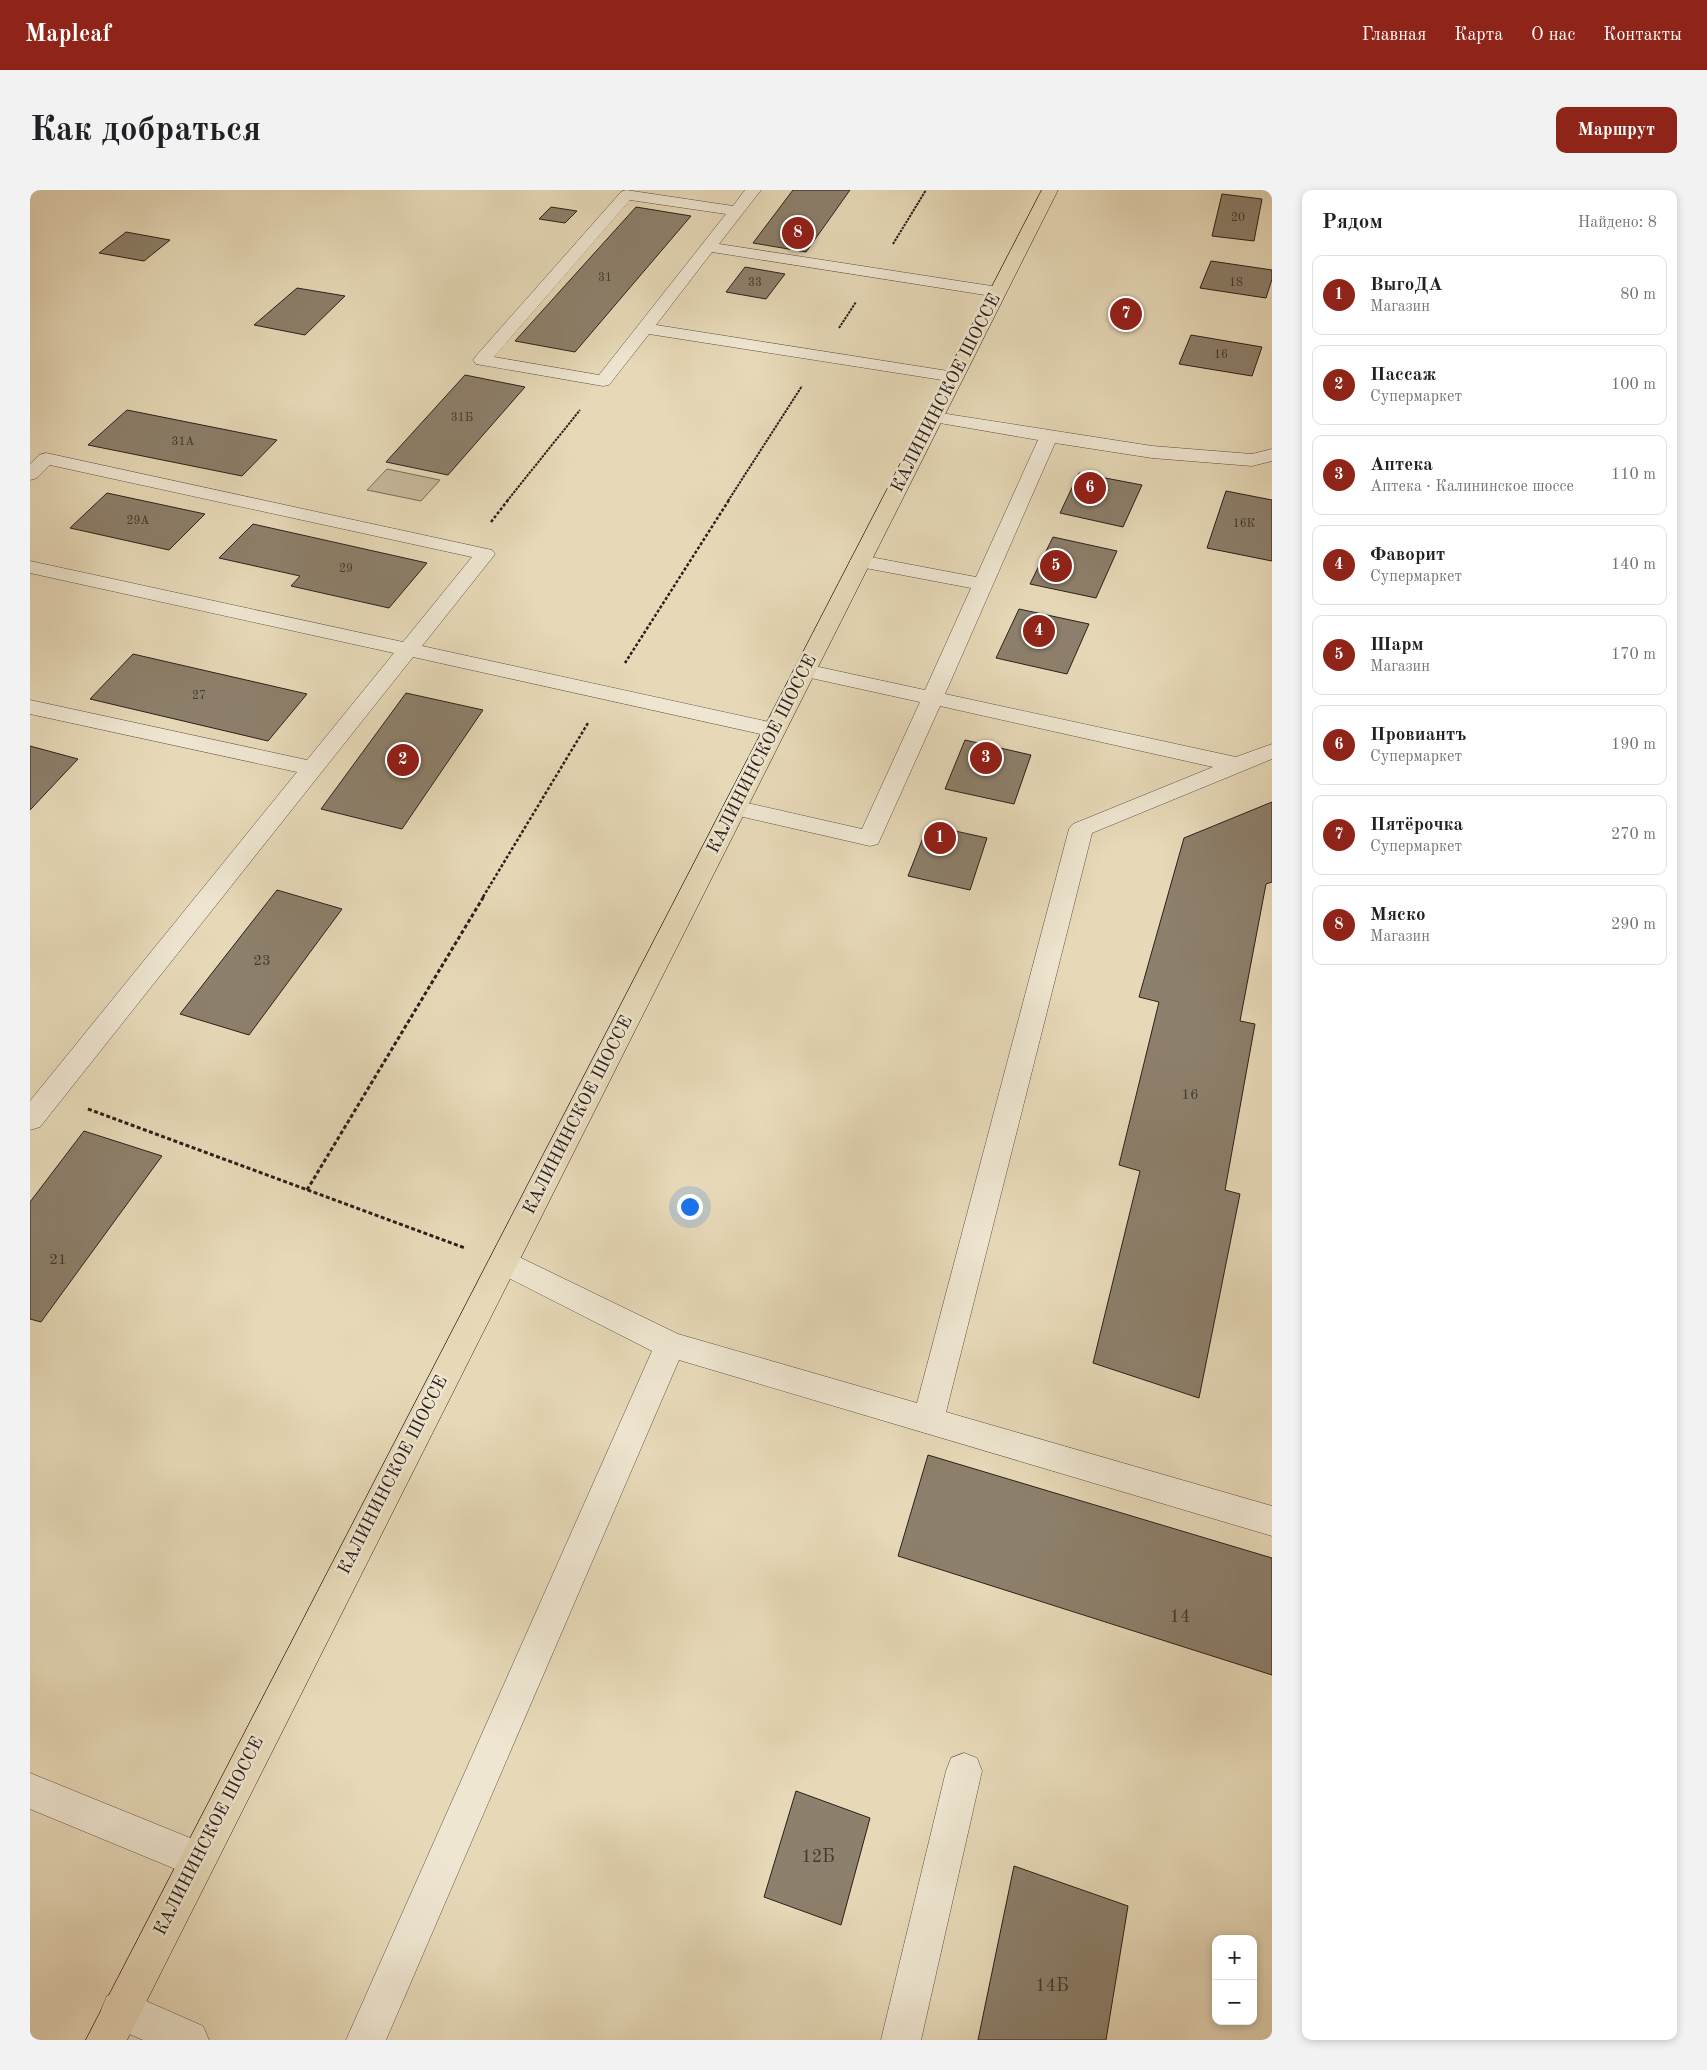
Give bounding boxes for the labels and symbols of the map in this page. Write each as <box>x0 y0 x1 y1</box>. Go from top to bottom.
house number: 20 <box>1231 212 1245 224</box>
pin: 8 <box>782 214 814 252</box>
house number: 31 <box>598 272 612 284</box>
house number: 33 <box>748 277 762 289</box>
house number: 18 <box>1229 277 1243 289</box>
street label: КАЛИНИНСКОЕ ШОССЕ <box>888 291 1004 495</box>
pin: 7 <box>1110 295 1142 333</box>
house number: 16 <box>1214 349 1228 361</box>
house number: 31Б <box>451 412 473 424</box>
house number: 31А <box>171 436 195 448</box>
pin: 6 <box>1074 469 1106 507</box>
house number: 29А <box>126 515 150 527</box>
house number: 16К <box>1233 518 1256 530</box>
pin: 5 <box>1040 547 1072 585</box>
house number: 29 <box>339 563 353 575</box>
pin: 4 <box>1023 612 1055 650</box>
street label: КАЛИНИНСКОЕ ШОССЕ <box>704 652 820 856</box>
house number: 27 <box>192 690 206 702</box>
pin: 3 <box>970 739 1002 777</box>
pin: 2 <box>387 741 419 779</box>
pin: 1 <box>924 819 956 857</box>
house number: 23 <box>253 954 271 969</box>
street label: КАЛИНИНСКОЕ ШОССЕ <box>520 1013 636 1217</box>
house number: 16 <box>1181 1088 1199 1103</box>
your location <box>677 1194 703 1220</box>
house number: 21 <box>49 1253 67 1268</box>
street label: КАЛИНИНСКОЕ ШОССЕ <box>335 1373 451 1577</box>
house number: 14 <box>1170 1608 1190 1626</box>
street label: КАЛИНИНСКОЕ ШОССЕ <box>151 1734 267 1938</box>
house number: 12Б <box>801 1848 835 1866</box>
house number: 14Б <box>1035 1977 1069 1995</box>

